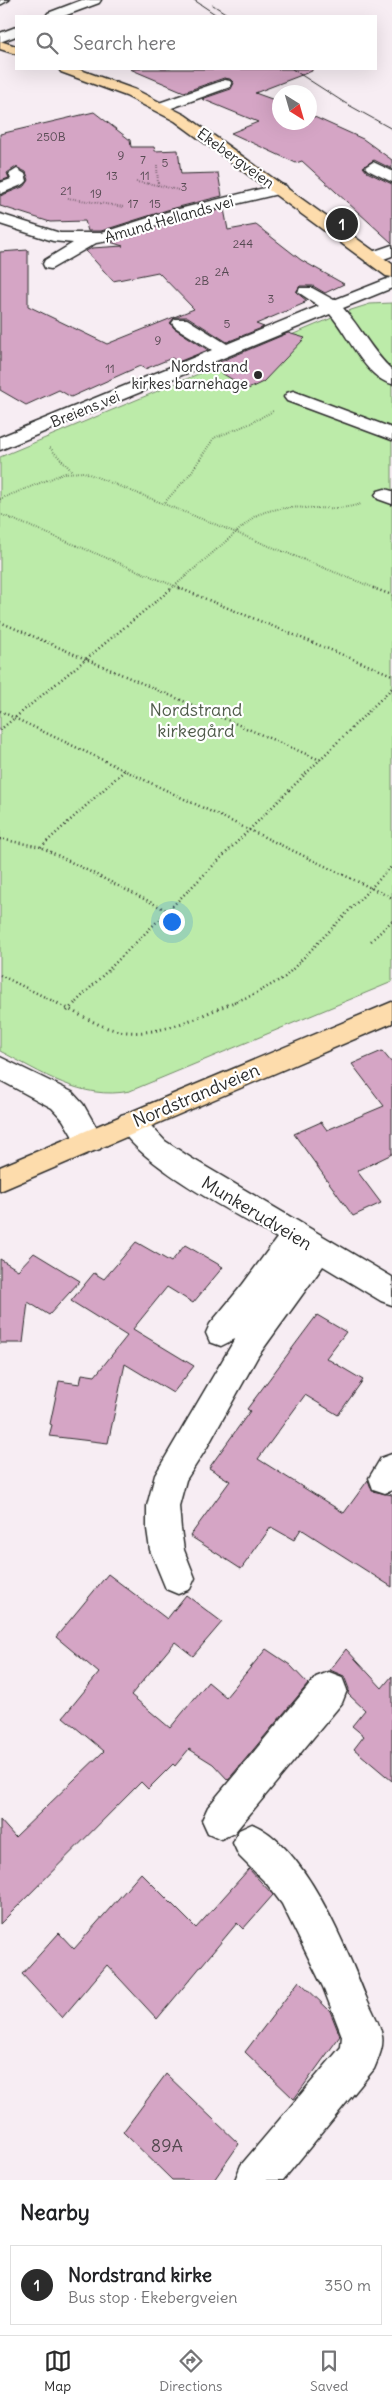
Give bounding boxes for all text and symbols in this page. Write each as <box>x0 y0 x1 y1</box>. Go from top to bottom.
search box <box>15 15 377 70</box>
icon: search <box>33 29 61 57</box>
text: Search here <box>73 31 176 55</box>
north arrow <box>272 85 317 130</box>
street label: Ekebergveien <box>194 124 278 192</box>
house number: 250B <box>36 129 66 144</box>
house number: 9 <box>118 148 125 163</box>
house number: 7 <box>140 152 146 167</box>
house number: 5 <box>162 155 169 170</box>
house number: 13 <box>106 168 118 183</box>
house number: 11 <box>140 168 150 183</box>
house number: 3 <box>181 179 188 194</box>
house number: 21 <box>60 183 72 198</box>
house number: 19 <box>90 186 102 201</box>
street label: Amund Hellands vei <box>102 192 236 246</box>
house number: 17 <box>128 196 138 211</box>
house number: 15 <box>149 196 161 211</box>
pin: 1 <box>326 205 358 243</box>
house number: 244 <box>233 236 253 251</box>
house number: 2A <box>215 264 229 279</box>
house number: 2B <box>195 273 209 288</box>
house number: 3 <box>268 291 275 306</box>
house number: 5 <box>224 316 231 331</box>
house number: 9 <box>155 333 162 348</box>
place label: Nordstrand kirkes barnehage <box>132 357 248 393</box>
house number: 11 <box>105 361 115 376</box>
marker: Nordstrand kirkes barnehage <box>252 369 264 381</box>
street label: Breiens vei <box>48 387 122 431</box>
park label: Nordstrand kirkegård <box>150 698 243 742</box>
your location <box>159 909 185 935</box>
street label: Nordstrandveien <box>129 1058 263 1132</box>
street label: Munkerudveien <box>197 1171 317 1255</box>
house number: 89A <box>151 2134 183 2157</box>
text: Nearby <box>20 2199 90 2226</box>
text: Nordstrand kirke <box>68 2263 212 2287</box>
text: 1 <box>34 2275 40 2295</box>
text: 350 m <box>324 2275 371 2295</box>
text: Bus stop · Ekebergveien <box>68 2287 238 2307</box>
tab: Map <box>44 2347 72 2395</box>
tab: Directions <box>159 2347 222 2395</box>
tab: Saved <box>310 2347 348 2395</box>

